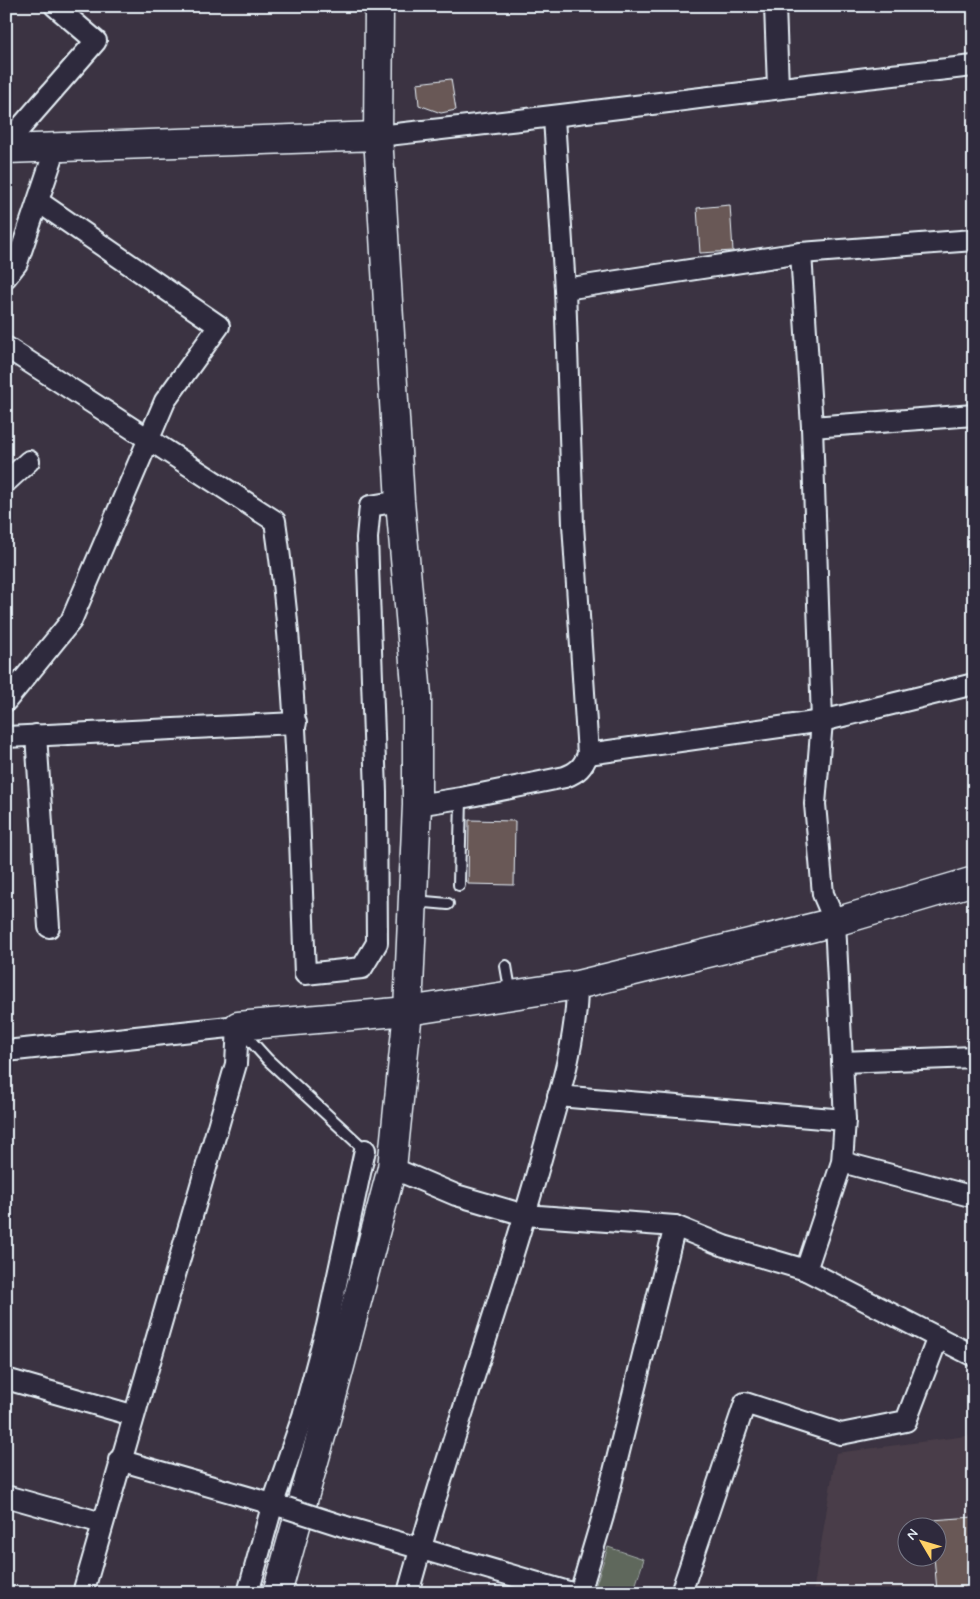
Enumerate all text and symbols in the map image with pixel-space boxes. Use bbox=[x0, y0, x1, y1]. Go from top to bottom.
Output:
north arrow bbox=[898, 1516, 948, 1566]
text: N bbox=[903, 1525, 923, 1544]

